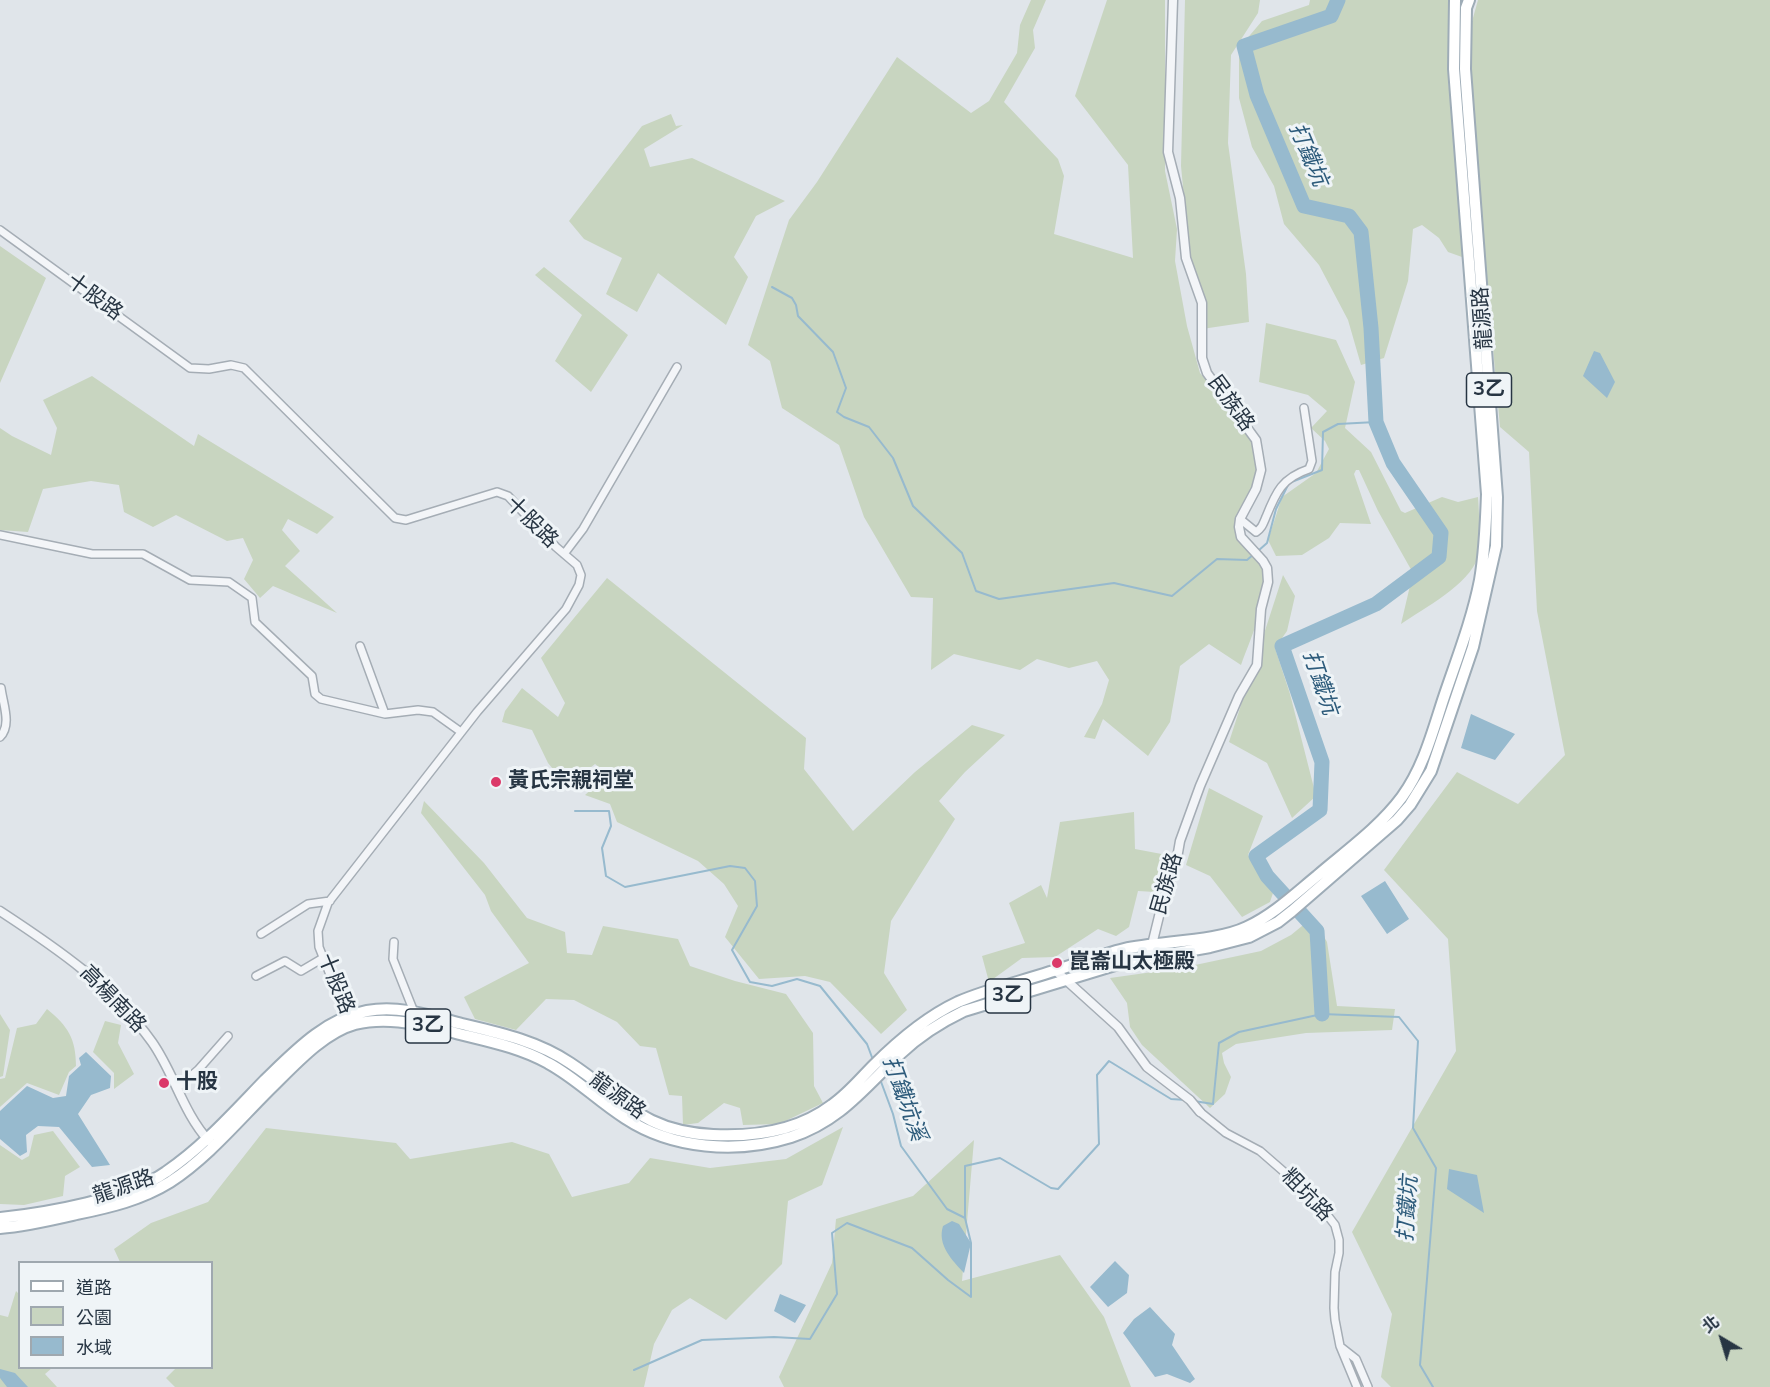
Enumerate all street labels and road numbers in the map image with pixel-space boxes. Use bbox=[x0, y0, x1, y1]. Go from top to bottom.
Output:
street label: 十股路 bbox=[61, 269, 127, 327]
street label: 龍源路 bbox=[1469, 286, 1499, 350]
street label: 民族路 bbox=[1201, 371, 1259, 437]
road number: 3乙 bbox=[1466, 373, 1512, 407]
street label: 十股路 bbox=[500, 492, 562, 554]
street label: 民族路 bbox=[1147, 850, 1189, 918]
street label: 十股路 bbox=[312, 950, 358, 1018]
street label: 高楊南路 bbox=[74, 961, 150, 1039]
road number: 3乙 bbox=[986, 979, 1030, 1013]
road number: 3乙 bbox=[406, 1009, 450, 1043]
street label: 龍源路 bbox=[584, 1068, 650, 1126]
street label: 粗坑路 bbox=[1275, 1165, 1337, 1227]
street label: 龍源路 bbox=[90, 1166, 158, 1210]

